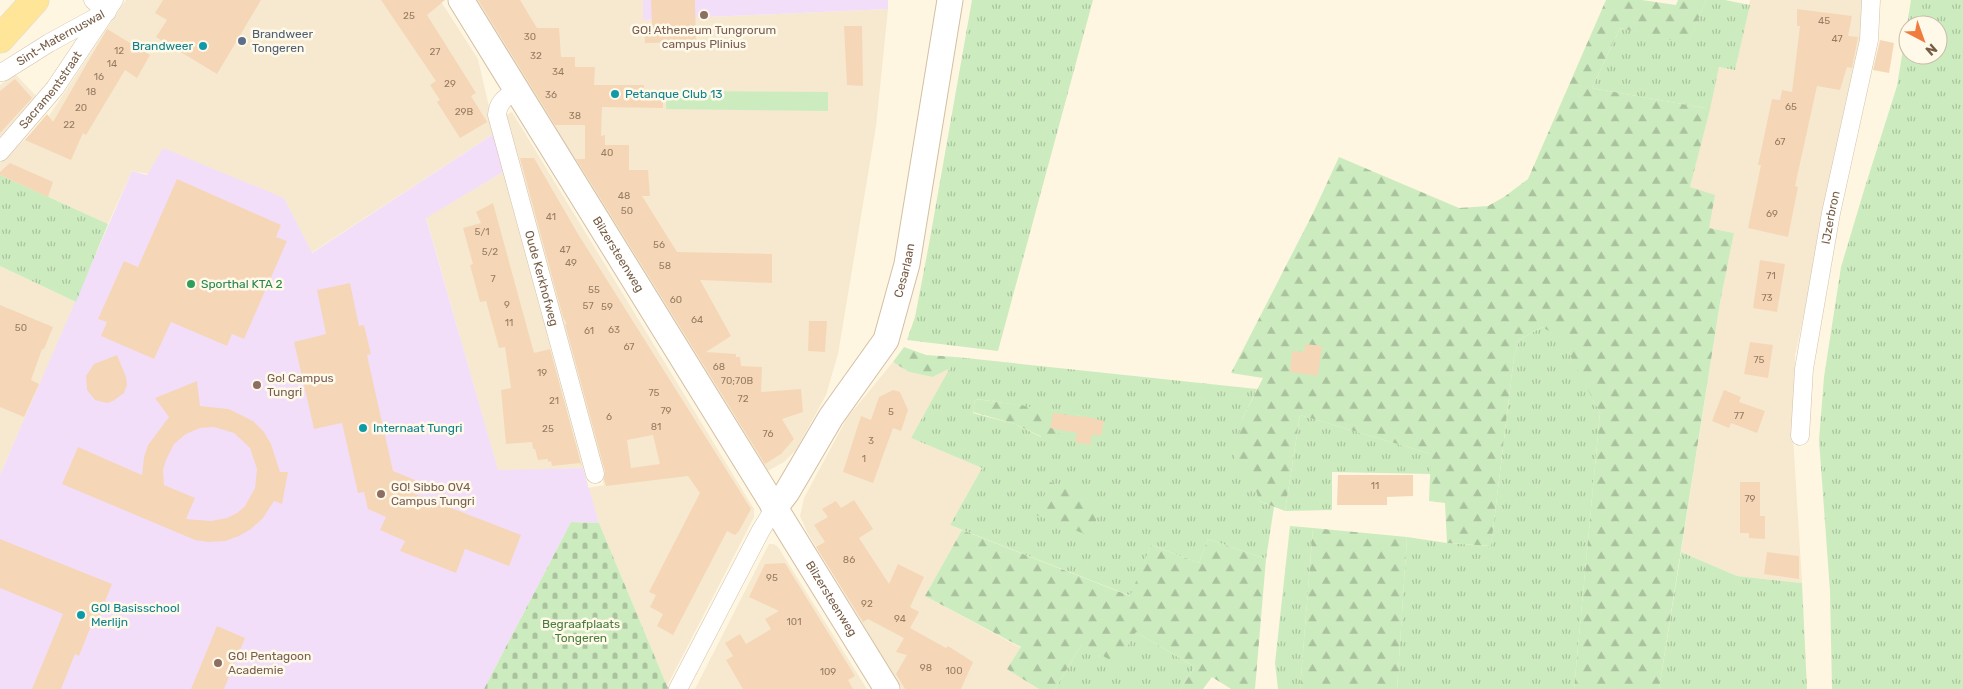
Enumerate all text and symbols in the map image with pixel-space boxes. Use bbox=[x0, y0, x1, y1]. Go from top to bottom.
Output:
street label: Sint-Maternuswal bbox=[14, 7, 107, 69]
marker: GO! Atheneum Tungrorum campus Plinius bbox=[698, 9, 710, 21]
house number: 25 bbox=[403, 10, 415, 22]
house number: 45 bbox=[1818, 15, 1830, 27]
north arrow bbox=[1898, 15, 1948, 65]
place label: GO! Atheneum Tungrorum campus Plinius bbox=[632, 23, 776, 51]
place label: Brandweer Tongeren bbox=[252, 27, 313, 55]
house number: 30 bbox=[524, 31, 536, 43]
house number: 47 bbox=[1831, 33, 1843, 45]
marker: Brandweer Tongeren bbox=[236, 35, 248, 47]
place label: Brandweer bbox=[132, 39, 193, 53]
marker: Brandweer bbox=[197, 40, 209, 52]
text: N bbox=[1922, 40, 1941, 59]
house number: 12 bbox=[114, 45, 124, 57]
house number: 27 bbox=[430, 46, 441, 58]
street label: Sacramentstraat bbox=[16, 48, 85, 132]
house number: 32 bbox=[530, 50, 542, 62]
house number: 14 bbox=[107, 58, 117, 70]
house number: 34 bbox=[552, 66, 564, 78]
house number: 16 bbox=[94, 71, 104, 83]
house number: 29 bbox=[444, 78, 456, 90]
house number: 18 bbox=[86, 86, 96, 98]
place label: Petanque Club 13 bbox=[625, 87, 723, 101]
marker: Petanque Club 13 bbox=[609, 88, 621, 100]
house number: 36 bbox=[545, 89, 557, 101]
house number: 65 bbox=[1785, 101, 1797, 113]
house number: 20 bbox=[75, 102, 87, 114]
house number: 29B bbox=[455, 106, 474, 118]
house number: 38 bbox=[569, 110, 581, 122]
house number: 22 bbox=[63, 119, 75, 131]
house number: 67 bbox=[1775, 136, 1785, 148]
house number: 40 bbox=[601, 147, 613, 159]
street label: IJzerbron bbox=[1819, 189, 1843, 245]
house number: 48 bbox=[618, 190, 630, 202]
house number: 50 bbox=[621, 205, 633, 217]
house number: 69 bbox=[1766, 208, 1778, 220]
house number: 41 bbox=[546, 211, 556, 223]
street label: Bilzersteenweg bbox=[590, 214, 647, 295]
house number: 5/1 bbox=[475, 226, 489, 238]
street label: Oude Kerkhofweg bbox=[522, 229, 561, 328]
house number: 56 bbox=[653, 239, 665, 251]
street label: Cesarlaan bbox=[891, 242, 917, 299]
house number: 47 bbox=[559, 244, 571, 256]
house number: 5/2 bbox=[482, 246, 498, 258]
house number: 49 bbox=[565, 257, 577, 269]
house number: 58 bbox=[659, 260, 671, 272]
house number: 71 bbox=[1766, 270, 1776, 282]
house number: 7 bbox=[490, 273, 496, 285]
place label: Sporthal KTA 2 bbox=[201, 277, 283, 291]
marker: Sporthal KTA 2 bbox=[185, 278, 197, 290]
house number: 55 bbox=[588, 284, 600, 296]
house number: 73 bbox=[1761, 292, 1773, 304]
house number: 60 bbox=[670, 294, 682, 306]
house number: 9 bbox=[504, 299, 510, 311]
house number: 57 bbox=[582, 300, 594, 312]
house number: 59 bbox=[601, 301, 613, 313]
house number: 64 bbox=[691, 314, 703, 326]
house number: 11 bbox=[505, 317, 513, 329]
house number: 50 bbox=[15, 322, 27, 334]
house number: 63 bbox=[608, 324, 620, 336]
house number: 61 bbox=[584, 325, 594, 337]
house number: 67 bbox=[624, 341, 634, 353]
house number: 75 bbox=[1753, 354, 1765, 366]
house number: 68 bbox=[713, 361, 725, 373]
house number: 19 bbox=[537, 367, 547, 379]
place label: Go! Campus Tungri bbox=[267, 371, 334, 399]
house number: 70;70B bbox=[721, 375, 753, 387]
marker: Go! Campus Tungri bbox=[251, 379, 263, 391]
house number: 75 bbox=[648, 387, 660, 399]
house number: 72 bbox=[738, 393, 749, 405]
house number: 21 bbox=[549, 395, 559, 407]
house number: 79 bbox=[660, 405, 672, 417]
house number: 5 bbox=[888, 406, 894, 418]
house number: 77 bbox=[1734, 410, 1744, 422]
house number: 6 bbox=[606, 411, 612, 423]
place label: Internaat Tungri bbox=[373, 421, 462, 435]
house number: 81 bbox=[651, 421, 661, 433]
marker: Internaat Tungri bbox=[357, 422, 369, 434]
house number: 25 bbox=[542, 423, 554, 435]
house number: 76 bbox=[763, 428, 773, 440]
house number: 3 bbox=[868, 435, 874, 447]
house number: 1 bbox=[862, 453, 866, 465]
place label: GO! Sibbo OV4 Campus Tungri bbox=[391, 480, 475, 508]
house number: 11 bbox=[1371, 480, 1379, 492]
marker: GO! Sibbo OV4 Campus Tungri bbox=[375, 488, 387, 500]
house number: 79 bbox=[1744, 493, 1756, 505]
house number: 86 bbox=[843, 554, 855, 566]
street label: Bilzersteenweg bbox=[803, 559, 860, 639]
house number: 95 bbox=[766, 572, 778, 584]
house number: 92 bbox=[861, 598, 873, 610]
place label: GO! Basisschool Merlijn bbox=[91, 601, 180, 629]
marker: GO! Basisschool Merlijn bbox=[75, 609, 87, 621]
house number: 94 bbox=[894, 613, 906, 625]
house number: 101 bbox=[787, 616, 801, 628]
park label: Begraafplaats Tongeren bbox=[542, 617, 620, 645]
place label: GO! Pentagoon Academie bbox=[228, 649, 311, 677]
marker: GO! Pentagoon Academie bbox=[212, 657, 224, 669]
house number: 98 bbox=[920, 662, 932, 674]
house number: 100 bbox=[946, 665, 962, 677]
house number: 109 bbox=[820, 666, 836, 678]

